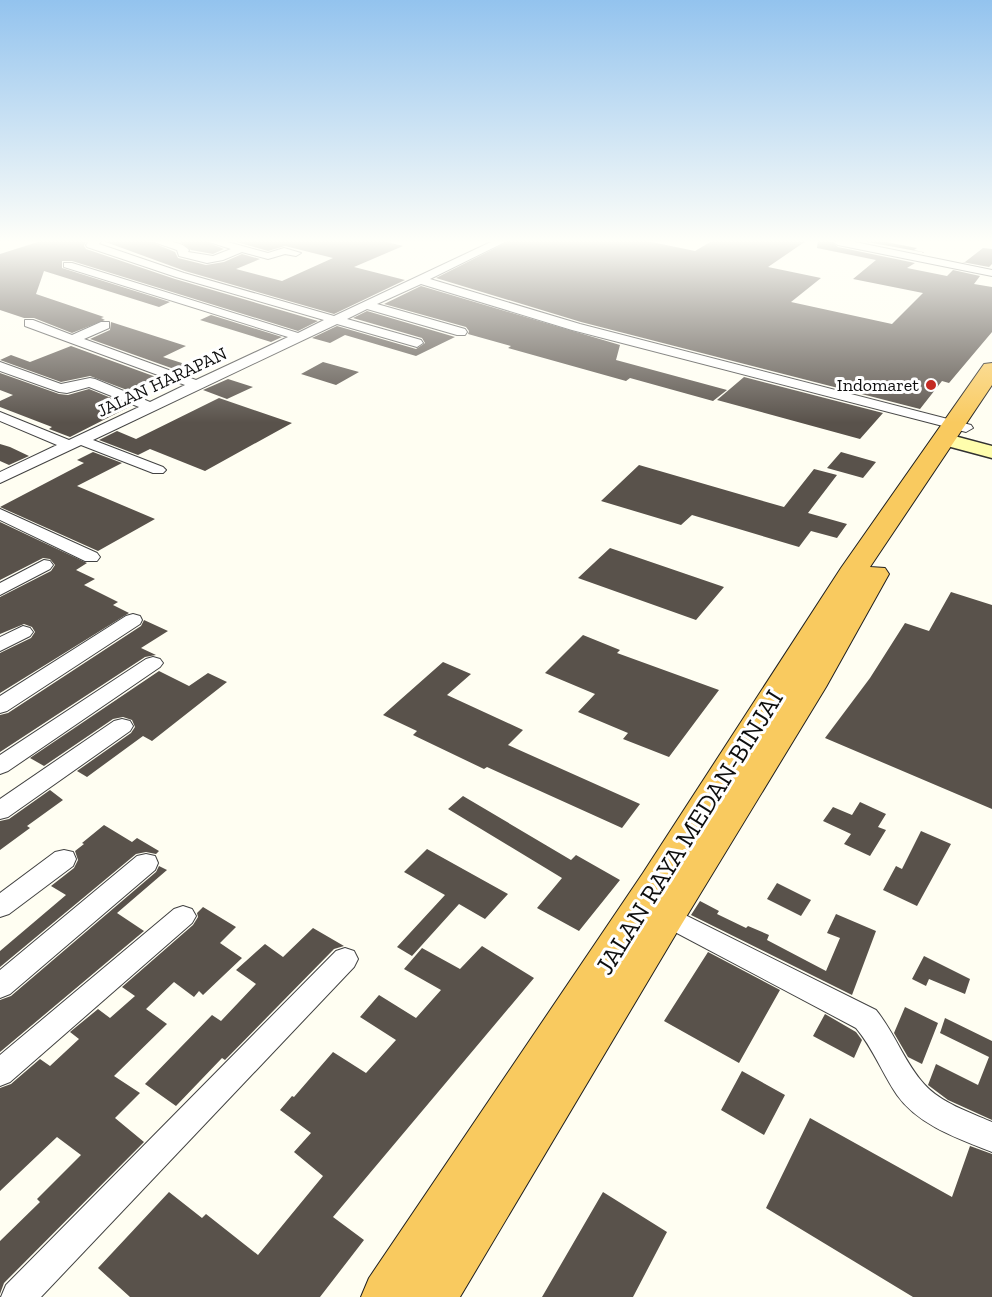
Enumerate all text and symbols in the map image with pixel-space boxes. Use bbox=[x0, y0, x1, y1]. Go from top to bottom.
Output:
street label: JALAN HARAPAN bbox=[94, 342, 230, 422]
place label: Indomaret bbox=[837, 374, 919, 396]
marker: Indomaret bbox=[924, 378, 938, 392]
street label: JALAN RAYA MEDAN-BINJAI bbox=[588, 684, 790, 980]

